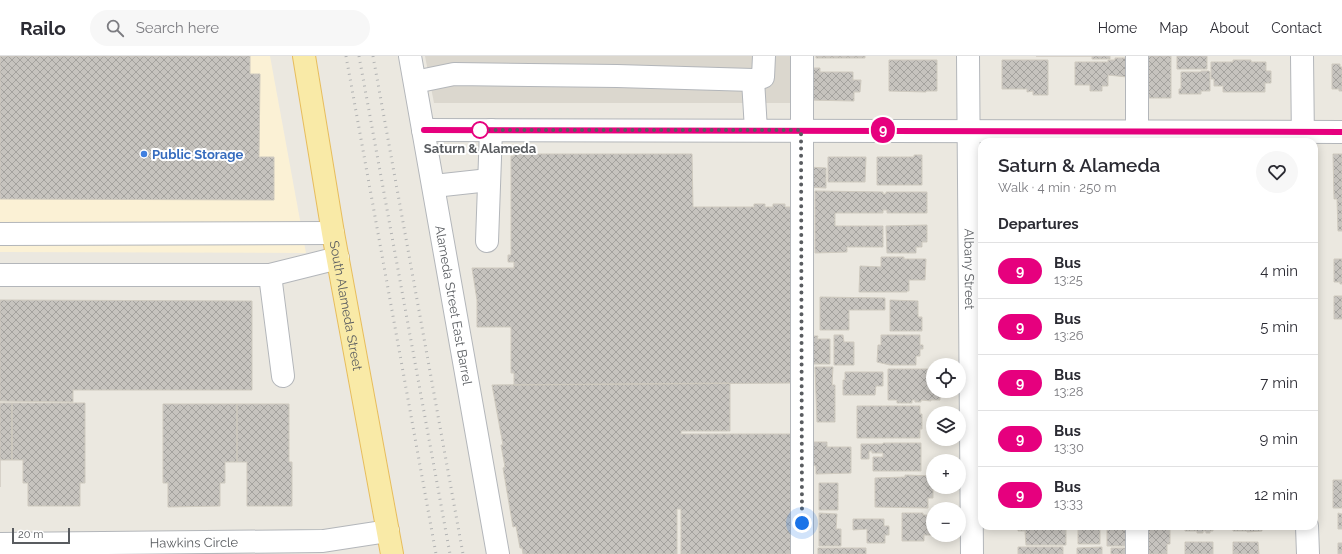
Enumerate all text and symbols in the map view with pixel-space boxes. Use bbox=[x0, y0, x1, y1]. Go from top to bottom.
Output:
search box bbox=[90, 10, 370, 46]
text: Railo bbox=[20, 17, 66, 39]
icon: search bbox=[104, 17, 126, 39]
text: Search here bbox=[136, 19, 219, 37]
text: Home bbox=[1098, 20, 1137, 36]
text: Map bbox=[1159, 20, 1188, 36]
text: About bbox=[1210, 20, 1249, 36]
text: Contact bbox=[1271, 20, 1322, 36]
line badge: 9 bbox=[870, 117, 896, 143]
marker: Saturn & Alameda bbox=[471, 121, 489, 139]
text: 9 bbox=[879, 122, 887, 138]
place label: Saturn & Alameda bbox=[424, 141, 537, 156]
place label: Public Storage bbox=[152, 147, 244, 162]
marker: Public Storage bbox=[139, 149, 149, 159]
button: heart bbox=[1256, 151, 1298, 193]
text: Saturn & Alameda bbox=[998, 154, 1160, 176]
text: Walk · 4 min · 250 m bbox=[998, 180, 1116, 195]
text: Departures bbox=[998, 215, 1079, 233]
street label: Alameda Street East Barrel bbox=[432, 224, 475, 387]
street label: Albany Street bbox=[961, 228, 977, 310]
street label: South Alameda Street bbox=[327, 239, 365, 372]
text: Bus bbox=[1054, 254, 1081, 272]
text: 4 min bbox=[1260, 262, 1298, 280]
text: 9 bbox=[1016, 263, 1024, 279]
text: 13:25 bbox=[1054, 272, 1083, 287]
text: Bus bbox=[1054, 310, 1081, 328]
text: 5 min bbox=[1260, 318, 1298, 336]
text: 9 bbox=[1016, 319, 1024, 335]
text: 13:26 bbox=[1054, 328, 1084, 343]
map controls bbox=[926, 358, 966, 542]
button: locate bbox=[926, 358, 966, 398]
text: Bus bbox=[1054, 366, 1081, 384]
text: 7 min bbox=[1260, 374, 1298, 392]
text: 9 bbox=[1016, 375, 1024, 391]
text: 13:28 bbox=[1054, 384, 1083, 399]
button: layers bbox=[926, 406, 966, 446]
text: Bus bbox=[1054, 422, 1081, 440]
text: 9 min bbox=[1260, 430, 1298, 448]
text: 9 bbox=[1016, 431, 1024, 447]
text: 13:30 bbox=[1054, 440, 1084, 455]
button: + bbox=[926, 454, 966, 494]
text: Bus bbox=[1054, 478, 1081, 496]
text: 12 min bbox=[1254, 486, 1298, 504]
text: 9 bbox=[1016, 487, 1024, 503]
text: 13:33 bbox=[1054, 496, 1083, 511]
button: − bbox=[926, 502, 966, 542]
your location bbox=[792, 513, 812, 533]
scale bar bbox=[12, 526, 70, 545]
text: 20 m bbox=[18, 528, 43, 541]
street label: Hawkins Circle bbox=[150, 535, 239, 551]

